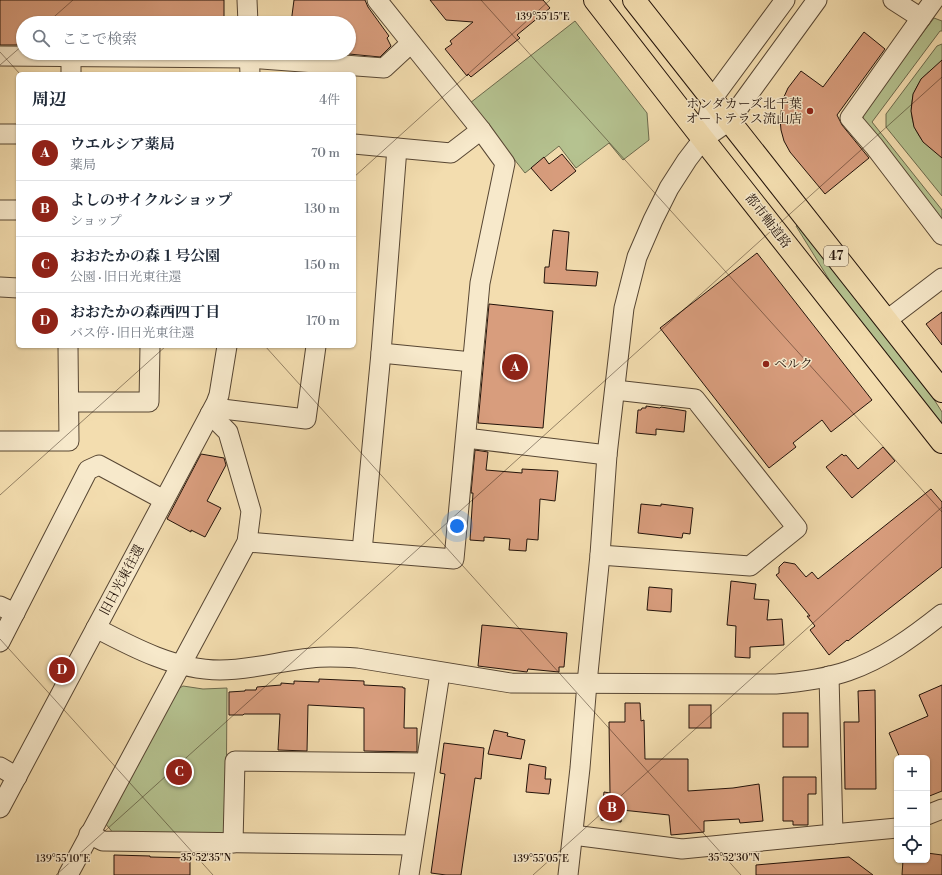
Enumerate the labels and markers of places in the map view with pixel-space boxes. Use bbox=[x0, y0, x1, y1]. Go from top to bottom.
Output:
place label: ホンダカーズ北千葉 オートテラス流山店 bbox=[685, 96, 802, 127]
marker: ホンダカーズ北千葉 オートテラス流山店 bbox=[805, 106, 815, 116]
pin: A bbox=[502, 352, 528, 382]
place label: ベルク bbox=[774, 356, 813, 372]
marker: ベルク bbox=[761, 359, 771, 369]
pin: D bbox=[49, 655, 75, 685]
pin: C bbox=[166, 757, 192, 787]
pin: B bbox=[599, 793, 625, 823]

